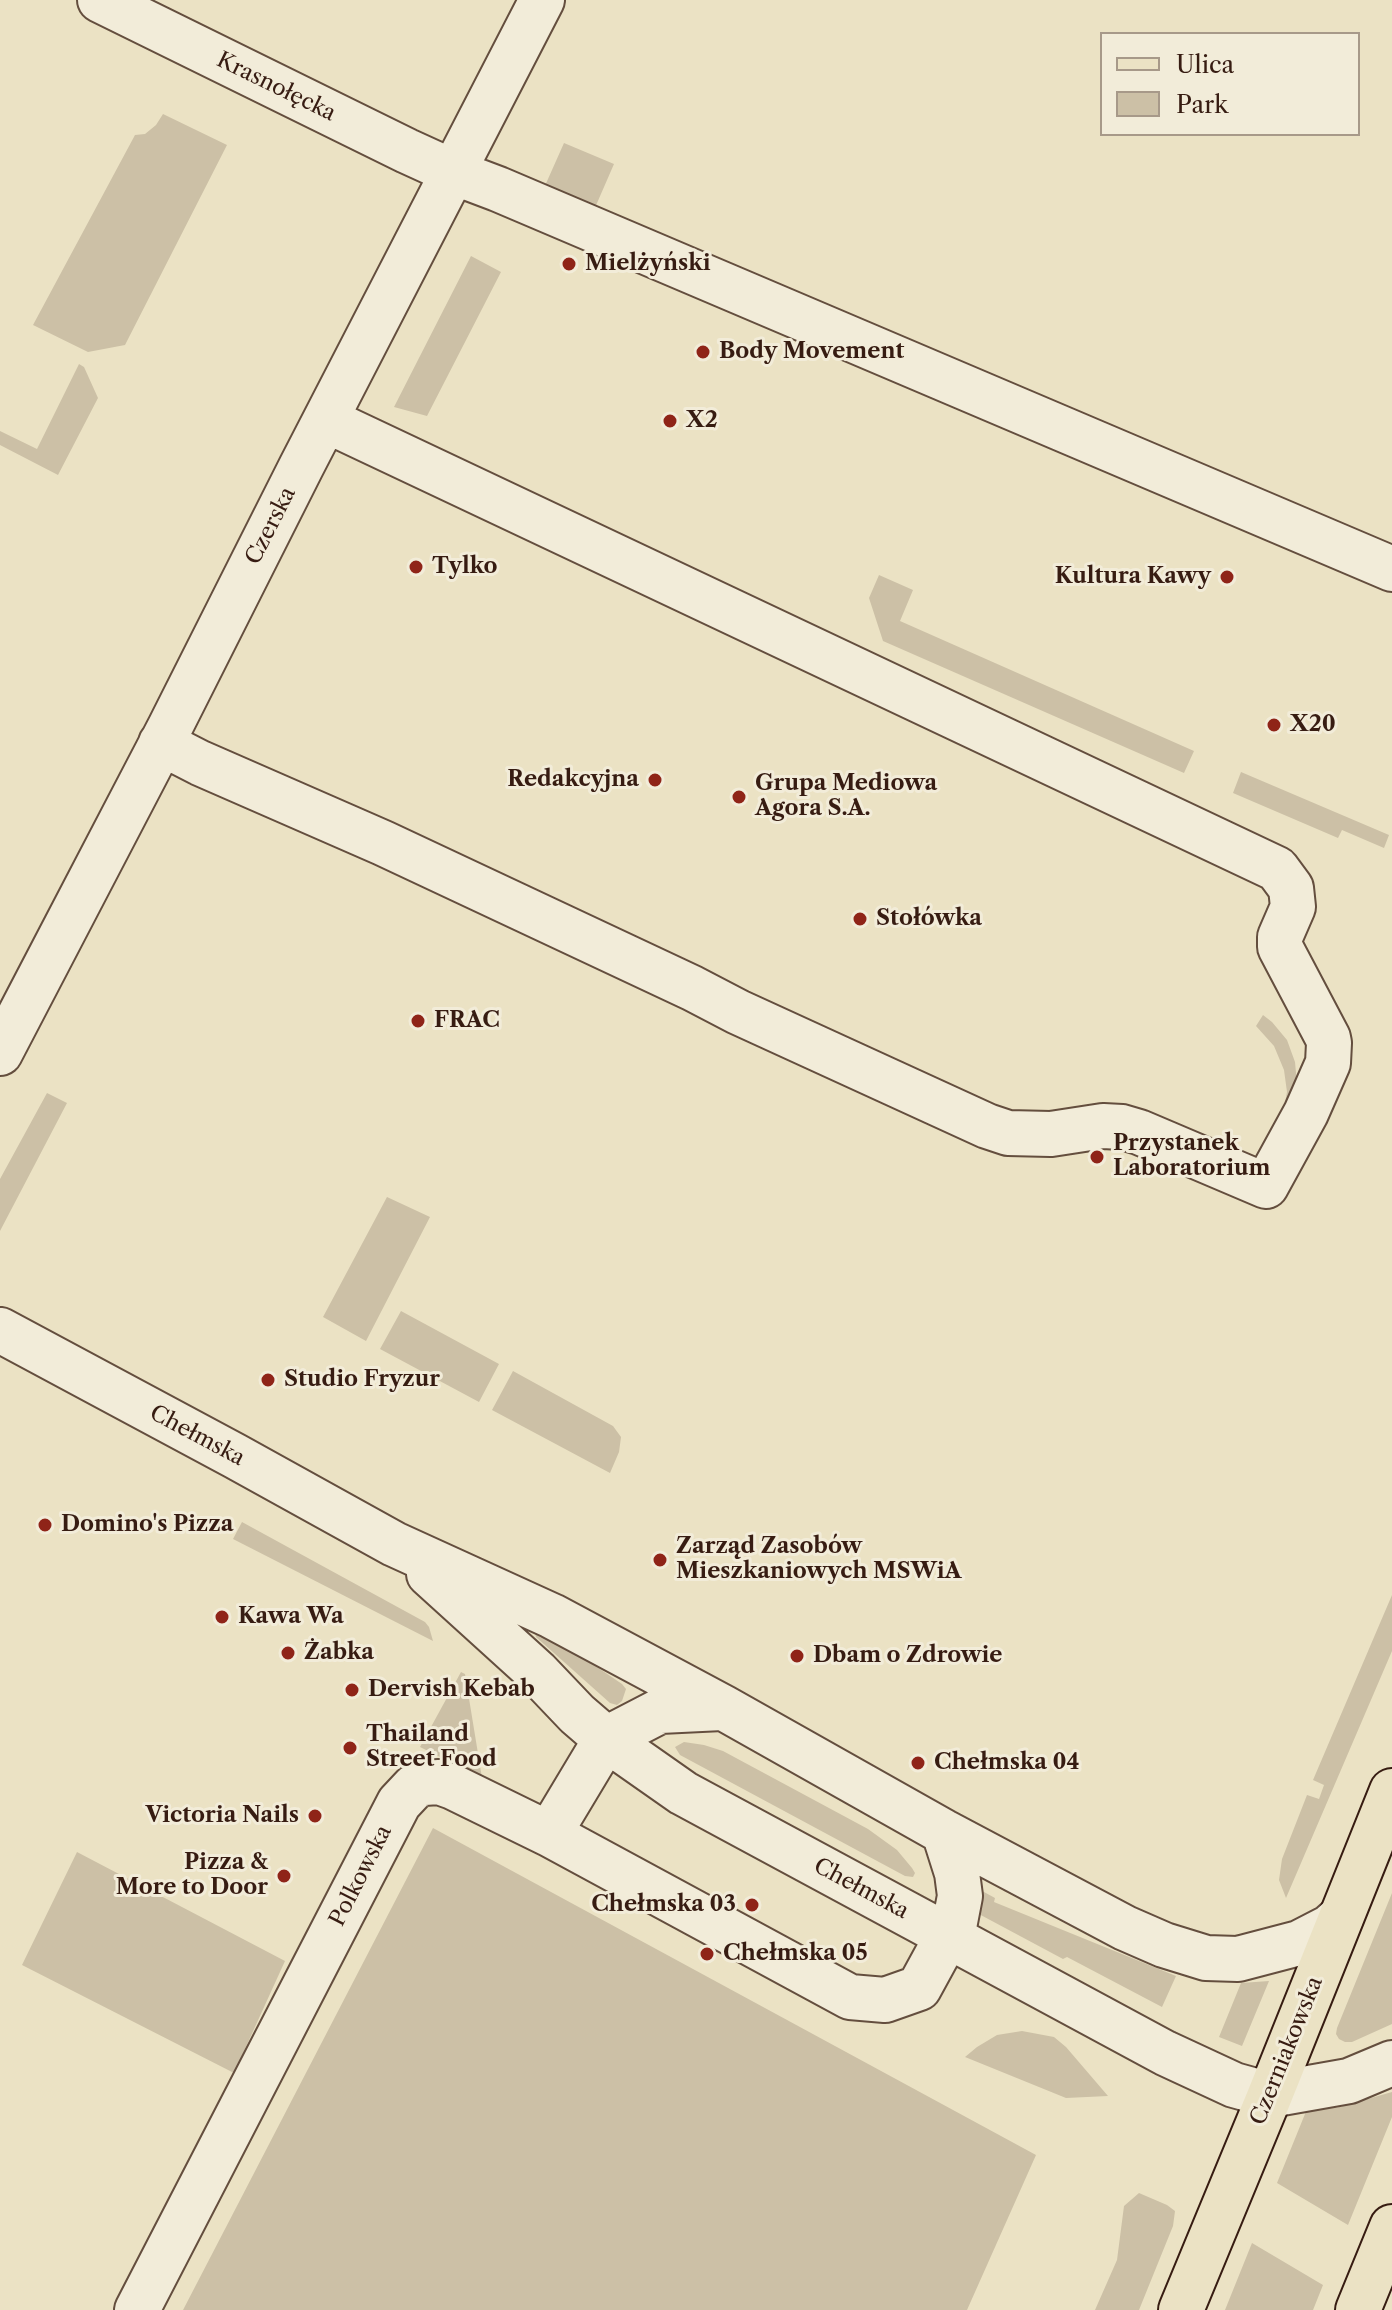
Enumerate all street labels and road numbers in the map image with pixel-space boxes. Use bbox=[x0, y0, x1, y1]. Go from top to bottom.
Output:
street label: Krasnołęcka bbox=[212, 47, 340, 127]
street label: Czerska bbox=[240, 483, 302, 569]
street label: Chełmska bbox=[145, 1400, 249, 1472]
street label: Polkowska bbox=[324, 1821, 398, 1931]
street label: Chełmska bbox=[809, 1853, 913, 1925]
street label: Czerniakowska bbox=[1245, 1973, 1329, 2129]

